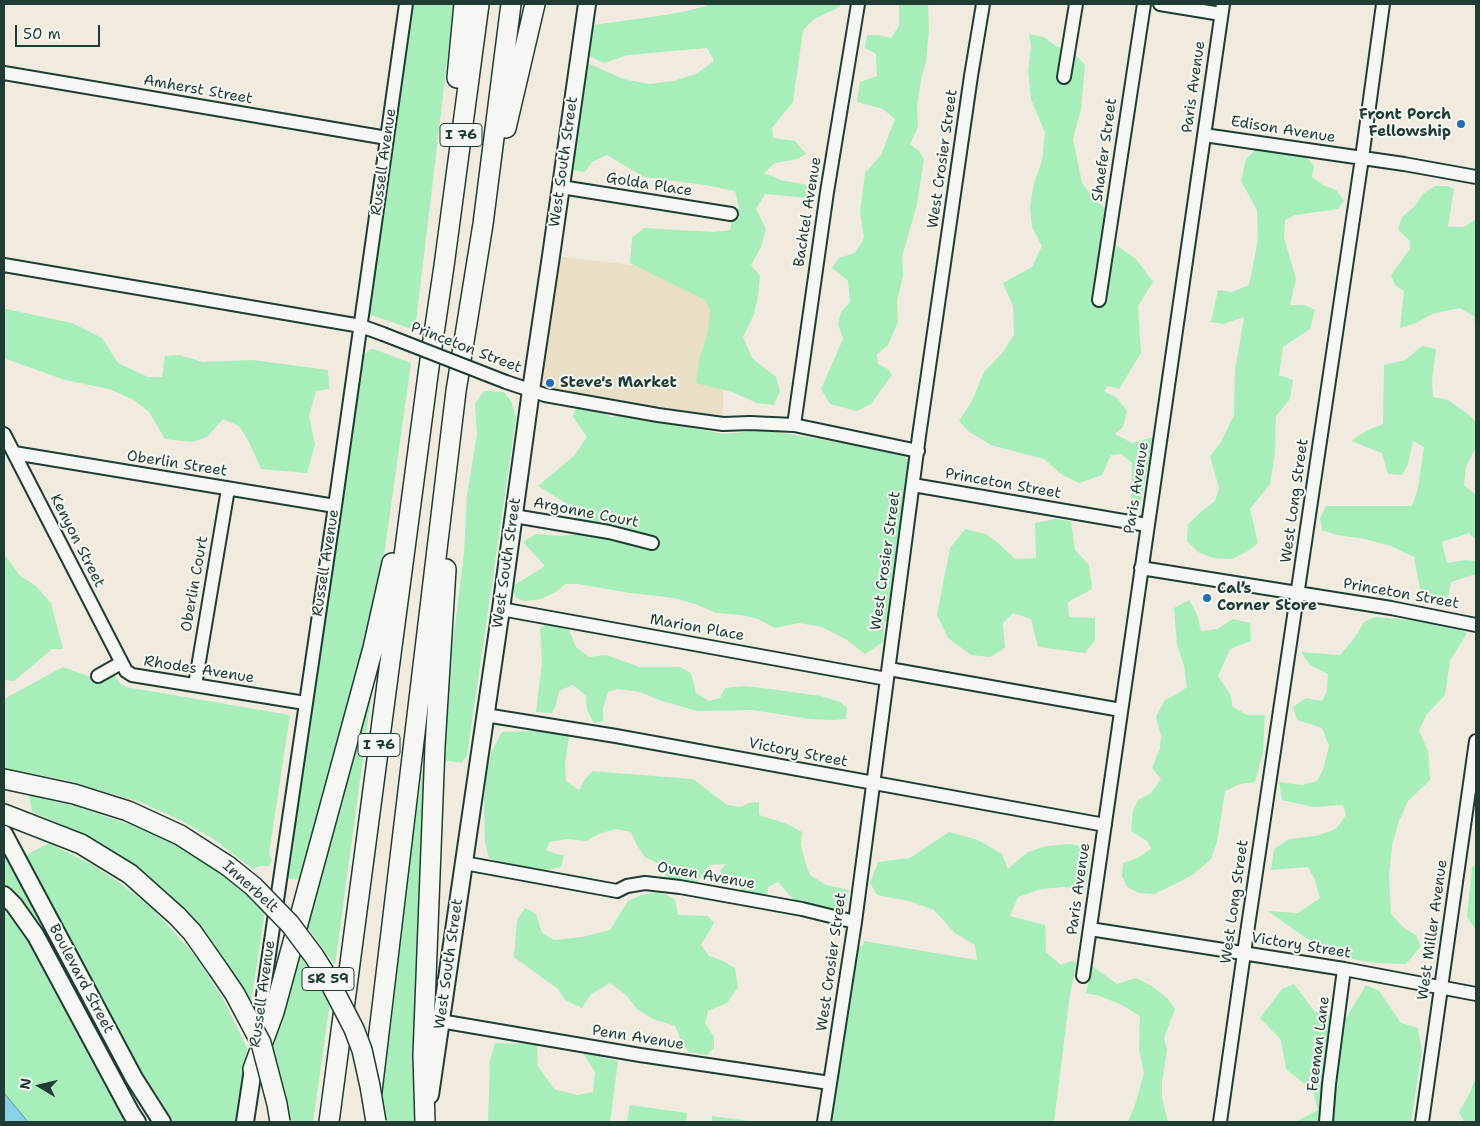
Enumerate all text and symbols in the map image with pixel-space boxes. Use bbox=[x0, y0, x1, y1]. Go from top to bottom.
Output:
scale bar bbox=[18, 15, 102, 47]
text: 50 m bbox=[23, 24, 61, 44]
street label: Paris Avenue bbox=[1179, 40, 1209, 134]
street label: Amherst Street bbox=[142, 72, 254, 108]
street label: West Crosier Street bbox=[924, 88, 962, 230]
street label: West South Street bbox=[546, 96, 582, 228]
street label: Shaefer Street bbox=[1089, 97, 1121, 203]
place label: Front Porch Fellowship bbox=[1359, 106, 1451, 141]
street label: Russell Avenue bbox=[368, 107, 400, 217]
street label: Edison Avenue bbox=[1229, 113, 1337, 147]
marker: Front Porch Fellowship bbox=[1455, 118, 1467, 130]
road number: I 76 bbox=[440, 124, 482, 146]
street label: Bachtel Avenue bbox=[790, 156, 826, 268]
street label: Golda Place bbox=[605, 169, 693, 201]
street label: Princeton Street bbox=[408, 319, 524, 377]
place label: Steve's Market bbox=[560, 374, 677, 392]
marker: Steve's Market bbox=[544, 377, 556, 389]
street label: West Long Street bbox=[1277, 438, 1313, 564]
street label: Paris Avenue bbox=[1121, 441, 1153, 535]
street label: Oberlin Street bbox=[126, 447, 228, 481]
street label: Princeton Street bbox=[944, 465, 1062, 503]
street label: West Crosier Street bbox=[867, 490, 905, 632]
street label: Kenyon Street bbox=[46, 491, 108, 591]
street label: Argonne Court bbox=[532, 494, 640, 532]
street label: West South Street bbox=[489, 497, 525, 629]
street label: Russell Avenue bbox=[309, 508, 343, 618]
street label: Oberlin Court bbox=[178, 535, 212, 633]
street label: Princeton Street bbox=[1342, 575, 1460, 613]
place label: Cal’s Corner Store bbox=[1217, 580, 1317, 615]
marker: Cal’s Corner Store bbox=[1201, 592, 1213, 604]
street label: Marion Place bbox=[648, 611, 746, 645]
street label: Rhodes Avenue bbox=[142, 652, 256, 688]
road number: I 76 bbox=[358, 734, 400, 756]
street label: Victory Street bbox=[747, 735, 849, 771]
street label: West Long Street bbox=[1217, 839, 1253, 965]
street label: Paris Avenue bbox=[1064, 842, 1094, 936]
street label: Innerbelt bbox=[218, 857, 282, 917]
street label: Owen Avenue bbox=[656, 859, 756, 893]
street label: West Miller Avenue bbox=[1414, 859, 1452, 1001]
street label: West Crosier Street bbox=[813, 891, 851, 1033]
street label: West South Street bbox=[431, 898, 467, 1030]
street label: Boulevard Street bbox=[45, 921, 117, 1037]
street label: Victory Street bbox=[1250, 929, 1352, 963]
street label: Russell Avenue bbox=[247, 939, 279, 1049]
road number: SR 59 bbox=[302, 968, 354, 991]
street label: Feeman Lane bbox=[1304, 995, 1334, 1093]
street label: Penn Avenue bbox=[591, 1022, 685, 1054]
north arrow bbox=[15, 1061, 65, 1111]
text: N bbox=[15, 1077, 35, 1091]

